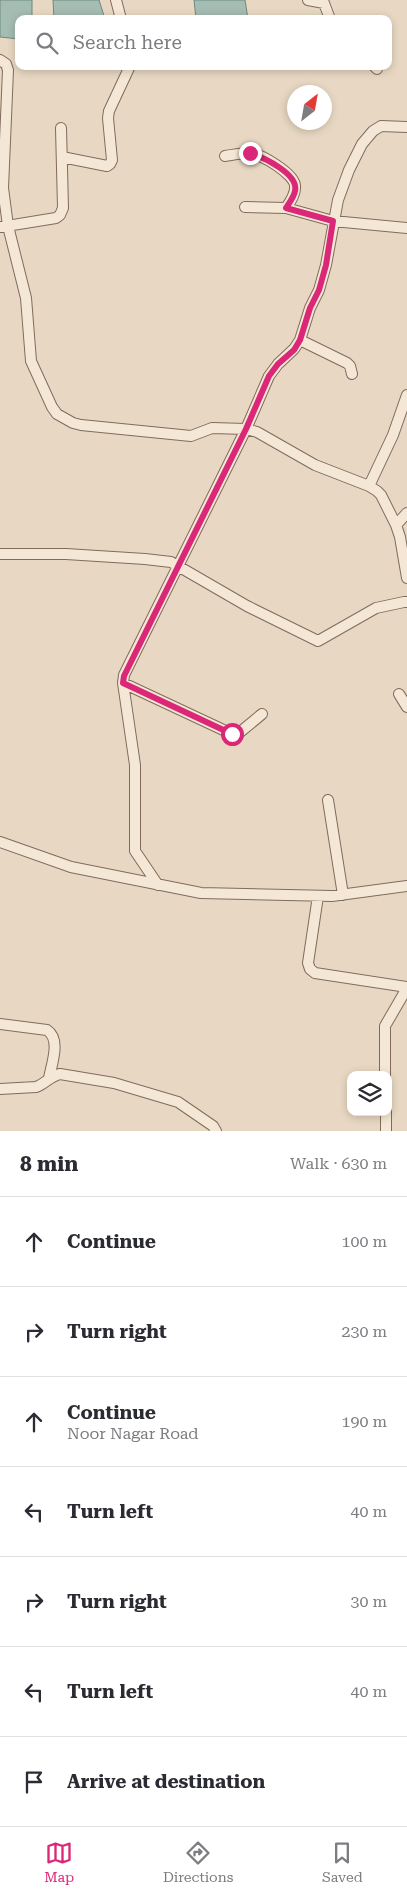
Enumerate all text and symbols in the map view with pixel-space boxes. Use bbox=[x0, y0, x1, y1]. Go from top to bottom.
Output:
search box bbox=[15, 15, 392, 70]
icon: search bbox=[33, 29, 61, 57]
text: Search here bbox=[73, 31, 182, 54]
north arrow bbox=[287, 85, 332, 130]
route end bbox=[239, 142, 262, 165]
route start bbox=[221, 723, 244, 746]
map controls bbox=[347, 1071, 392, 1116]
button: layers bbox=[347, 1071, 392, 1116]
text: 8 min bbox=[20, 1152, 78, 1176]
text: Walk · 630 m bbox=[290, 1154, 387, 1173]
icon: ahead bbox=[20, 1228, 48, 1256]
text: Continue bbox=[67, 1230, 156, 1253]
text: 100 m bbox=[341, 1232, 387, 1251]
icon: right bbox=[20, 1318, 48, 1346]
text: Turn right bbox=[67, 1320, 167, 1343]
text: 230 m bbox=[341, 1322, 387, 1341]
text: Continue bbox=[67, 1401, 156, 1424]
icon: ahead bbox=[20, 1408, 48, 1436]
text: 190 m bbox=[341, 1412, 387, 1431]
text: Noor Nagar Road bbox=[67, 1424, 199, 1443]
icon: left bbox=[20, 1498, 48, 1526]
text: Turn left bbox=[67, 1500, 153, 1523]
text: 40 m bbox=[350, 1502, 387, 1521]
icon: right bbox=[20, 1588, 48, 1616]
text: Turn right bbox=[67, 1590, 167, 1613]
text: 30 m bbox=[350, 1592, 387, 1611]
icon: left bbox=[20, 1678, 48, 1706]
text: Turn left bbox=[67, 1680, 153, 1703]
text: 40 m bbox=[350, 1682, 387, 1701]
icon: arrive bbox=[20, 1768, 48, 1796]
text: Arrive at destination bbox=[67, 1770, 265, 1793]
tab: Map bbox=[44, 1839, 74, 1885]
tab: Directions bbox=[163, 1839, 233, 1885]
tab: Saved bbox=[322, 1839, 363, 1885]

